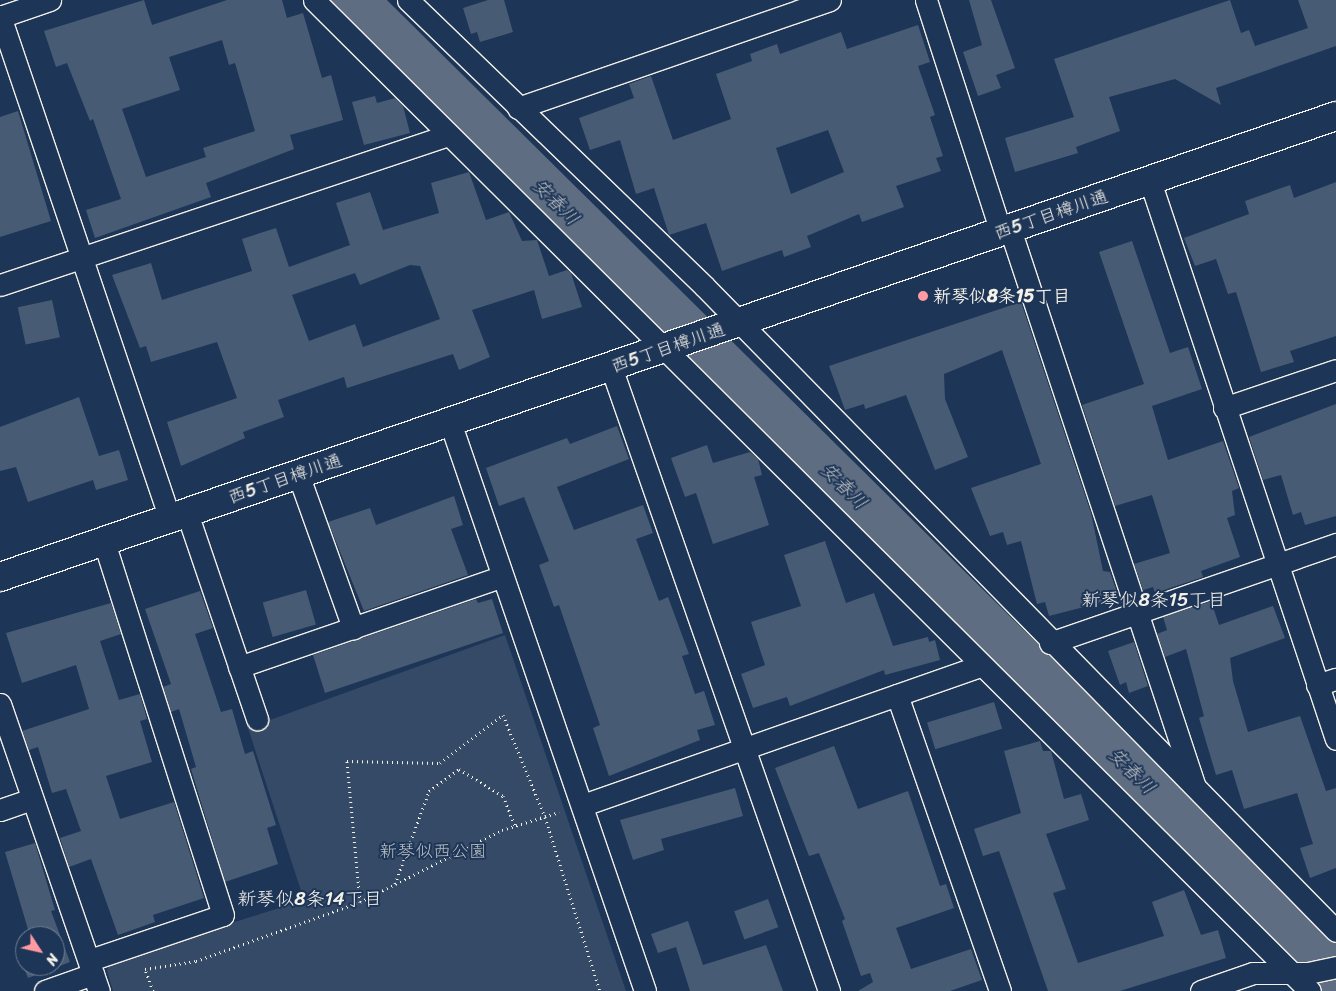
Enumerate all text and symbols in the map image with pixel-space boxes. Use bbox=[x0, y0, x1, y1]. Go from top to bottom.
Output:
water label: 安春川 bbox=[528, 174, 584, 230]
street label: 西5丁目樽川通 bbox=[991, 185, 1111, 245]
place label: 新琴似8条15丁目 bbox=[933, 285, 1071, 307]
marker: 新琴似8条15丁目 bbox=[917, 290, 929, 302]
street label: 西5丁目樽川通 bbox=[608, 318, 728, 378]
street label: 西5丁目樽川通 bbox=[225, 449, 345, 509]
water label: 安春川 bbox=[816, 458, 872, 514]
district label: 新琴似8条15丁目 bbox=[1081, 589, 1227, 611]
water label: 安春川 bbox=[1104, 743, 1160, 799]
park label: 新琴似西公園 bbox=[379, 840, 487, 862]
district label: 新琴似8条14丁目 bbox=[237, 888, 383, 910]
north arrow bbox=[15, 926, 65, 976]
text: N bbox=[39, 948, 65, 970]

